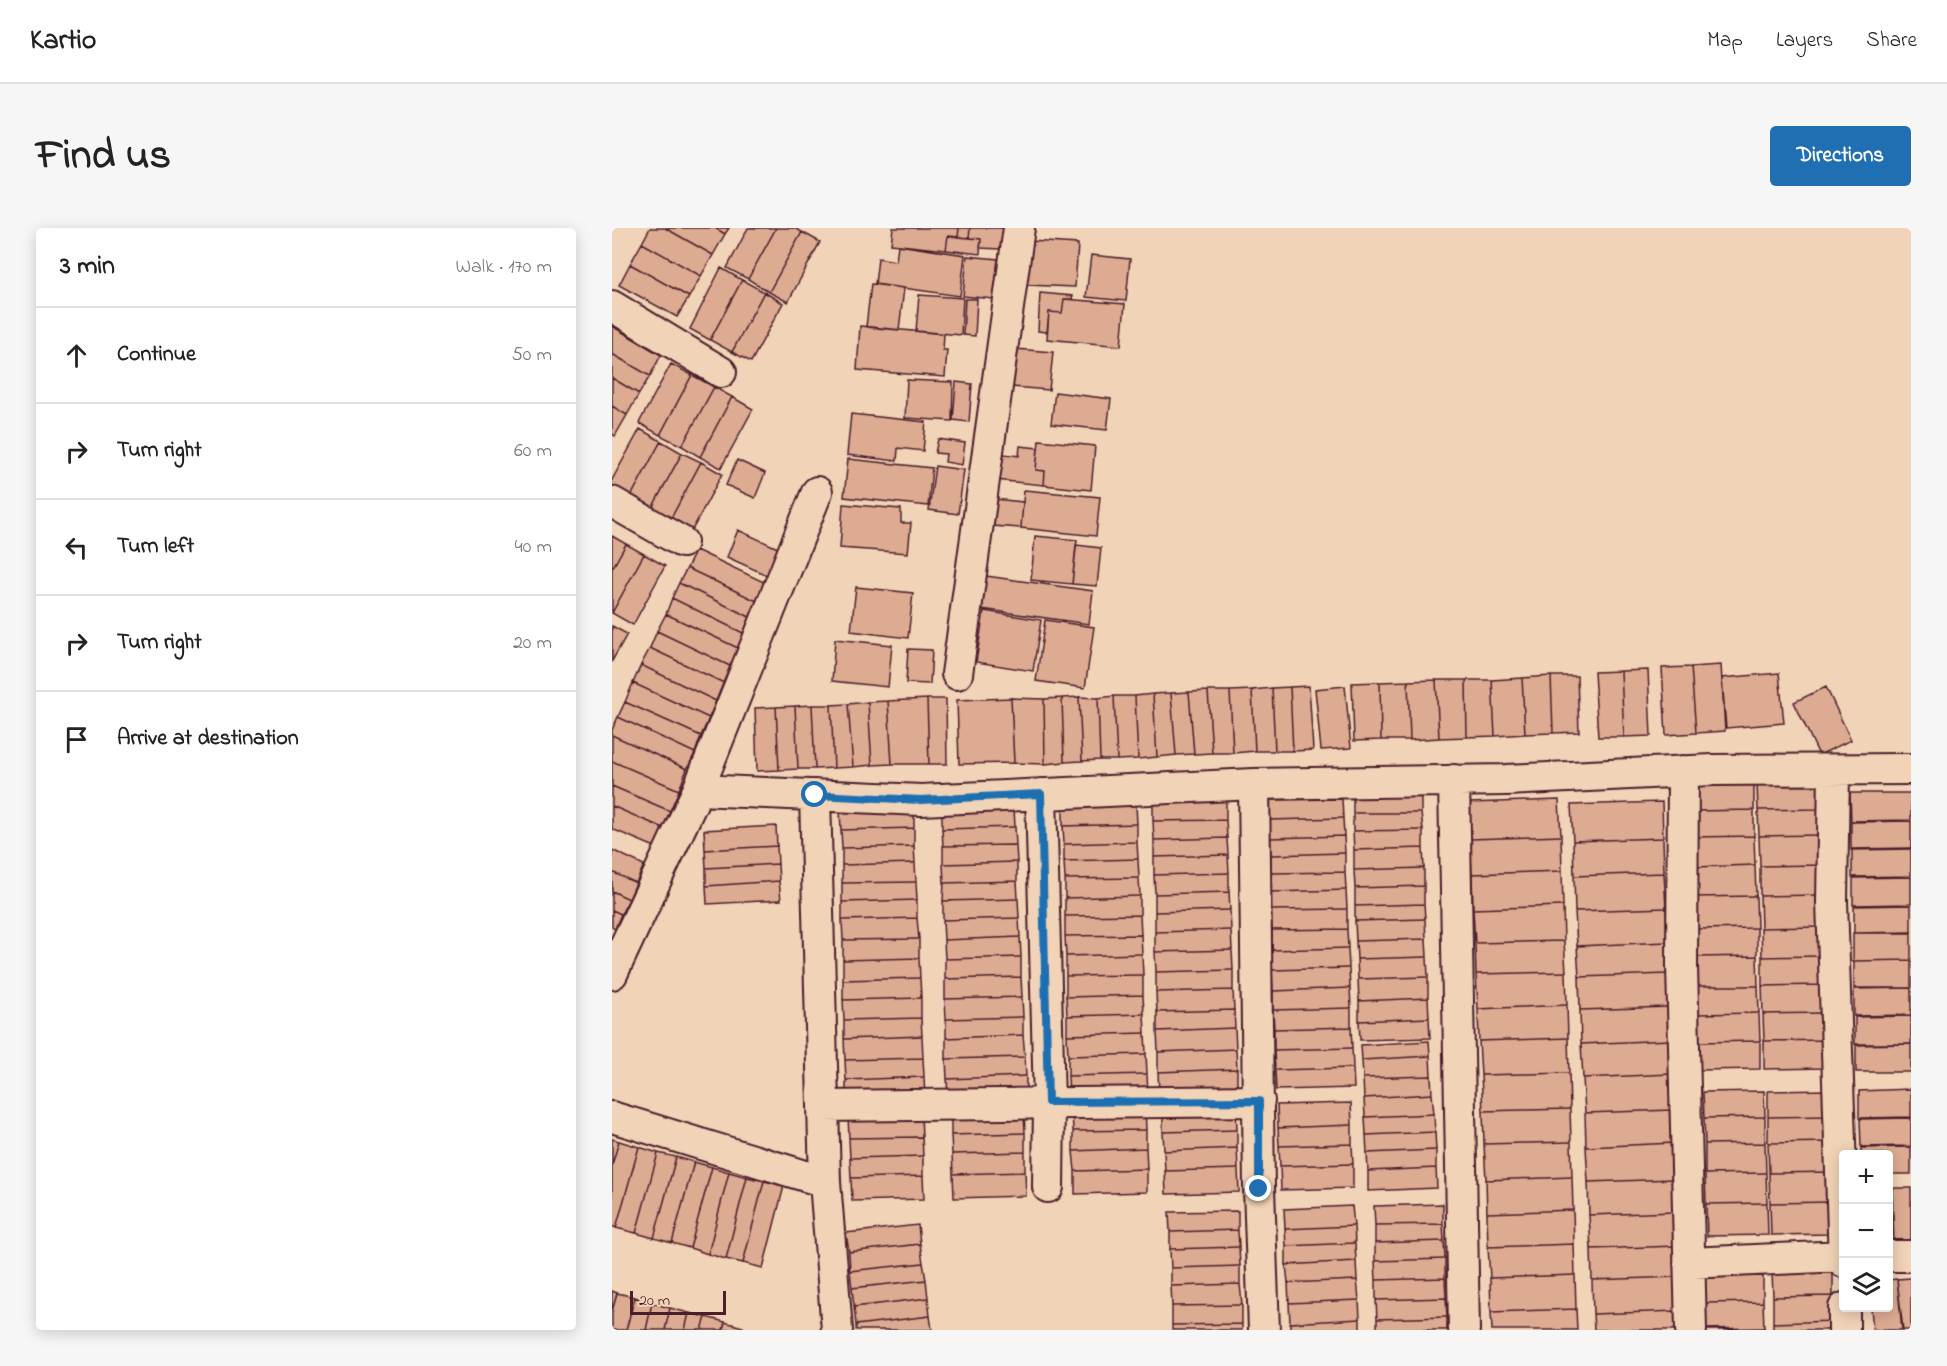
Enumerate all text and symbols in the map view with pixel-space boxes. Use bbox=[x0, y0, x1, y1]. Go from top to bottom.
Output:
text: Kartio bbox=[30, 21, 96, 62]
text: Map bbox=[1707, 26, 1743, 56]
text: Layers bbox=[1776, 26, 1833, 56]
text: Share bbox=[1866, 26, 1917, 56]
text: Find us bbox=[36, 126, 171, 187]
button: Directions bbox=[1770, 126, 1911, 186]
text: 3 min bbox=[60, 248, 115, 286]
text: Walk · 170 m bbox=[456, 253, 552, 282]
icon: ahead bbox=[60, 339, 93, 372]
text: Continue bbox=[117, 339, 196, 371]
text: 50 m bbox=[511, 341, 552, 370]
icon: right bbox=[60, 435, 93, 468]
text: Turn right bbox=[117, 435, 202, 467]
text: 60 m bbox=[514, 437, 552, 466]
icon: left bbox=[60, 531, 93, 564]
text: Turn left bbox=[117, 531, 194, 563]
text: 40 m bbox=[515, 533, 552, 562]
icon: right bbox=[60, 627, 93, 660]
text: Turn right bbox=[117, 627, 202, 659]
text: 20 m bbox=[513, 629, 552, 658]
icon: arrive bbox=[60, 723, 93, 756]
text: Arrive at destination bbox=[117, 723, 299, 755]
route start bbox=[801, 781, 827, 807]
map controls bbox=[1839, 1150, 1893, 1312]
button: + bbox=[1839, 1150, 1893, 1204]
route end bbox=[1245, 1175, 1271, 1201]
button: − bbox=[1839, 1204, 1893, 1258]
button: layers bbox=[1839, 1258, 1893, 1312]
scale bar bbox=[630, 1288, 726, 1316]
text: 20 m bbox=[639, 1289, 670, 1313]

